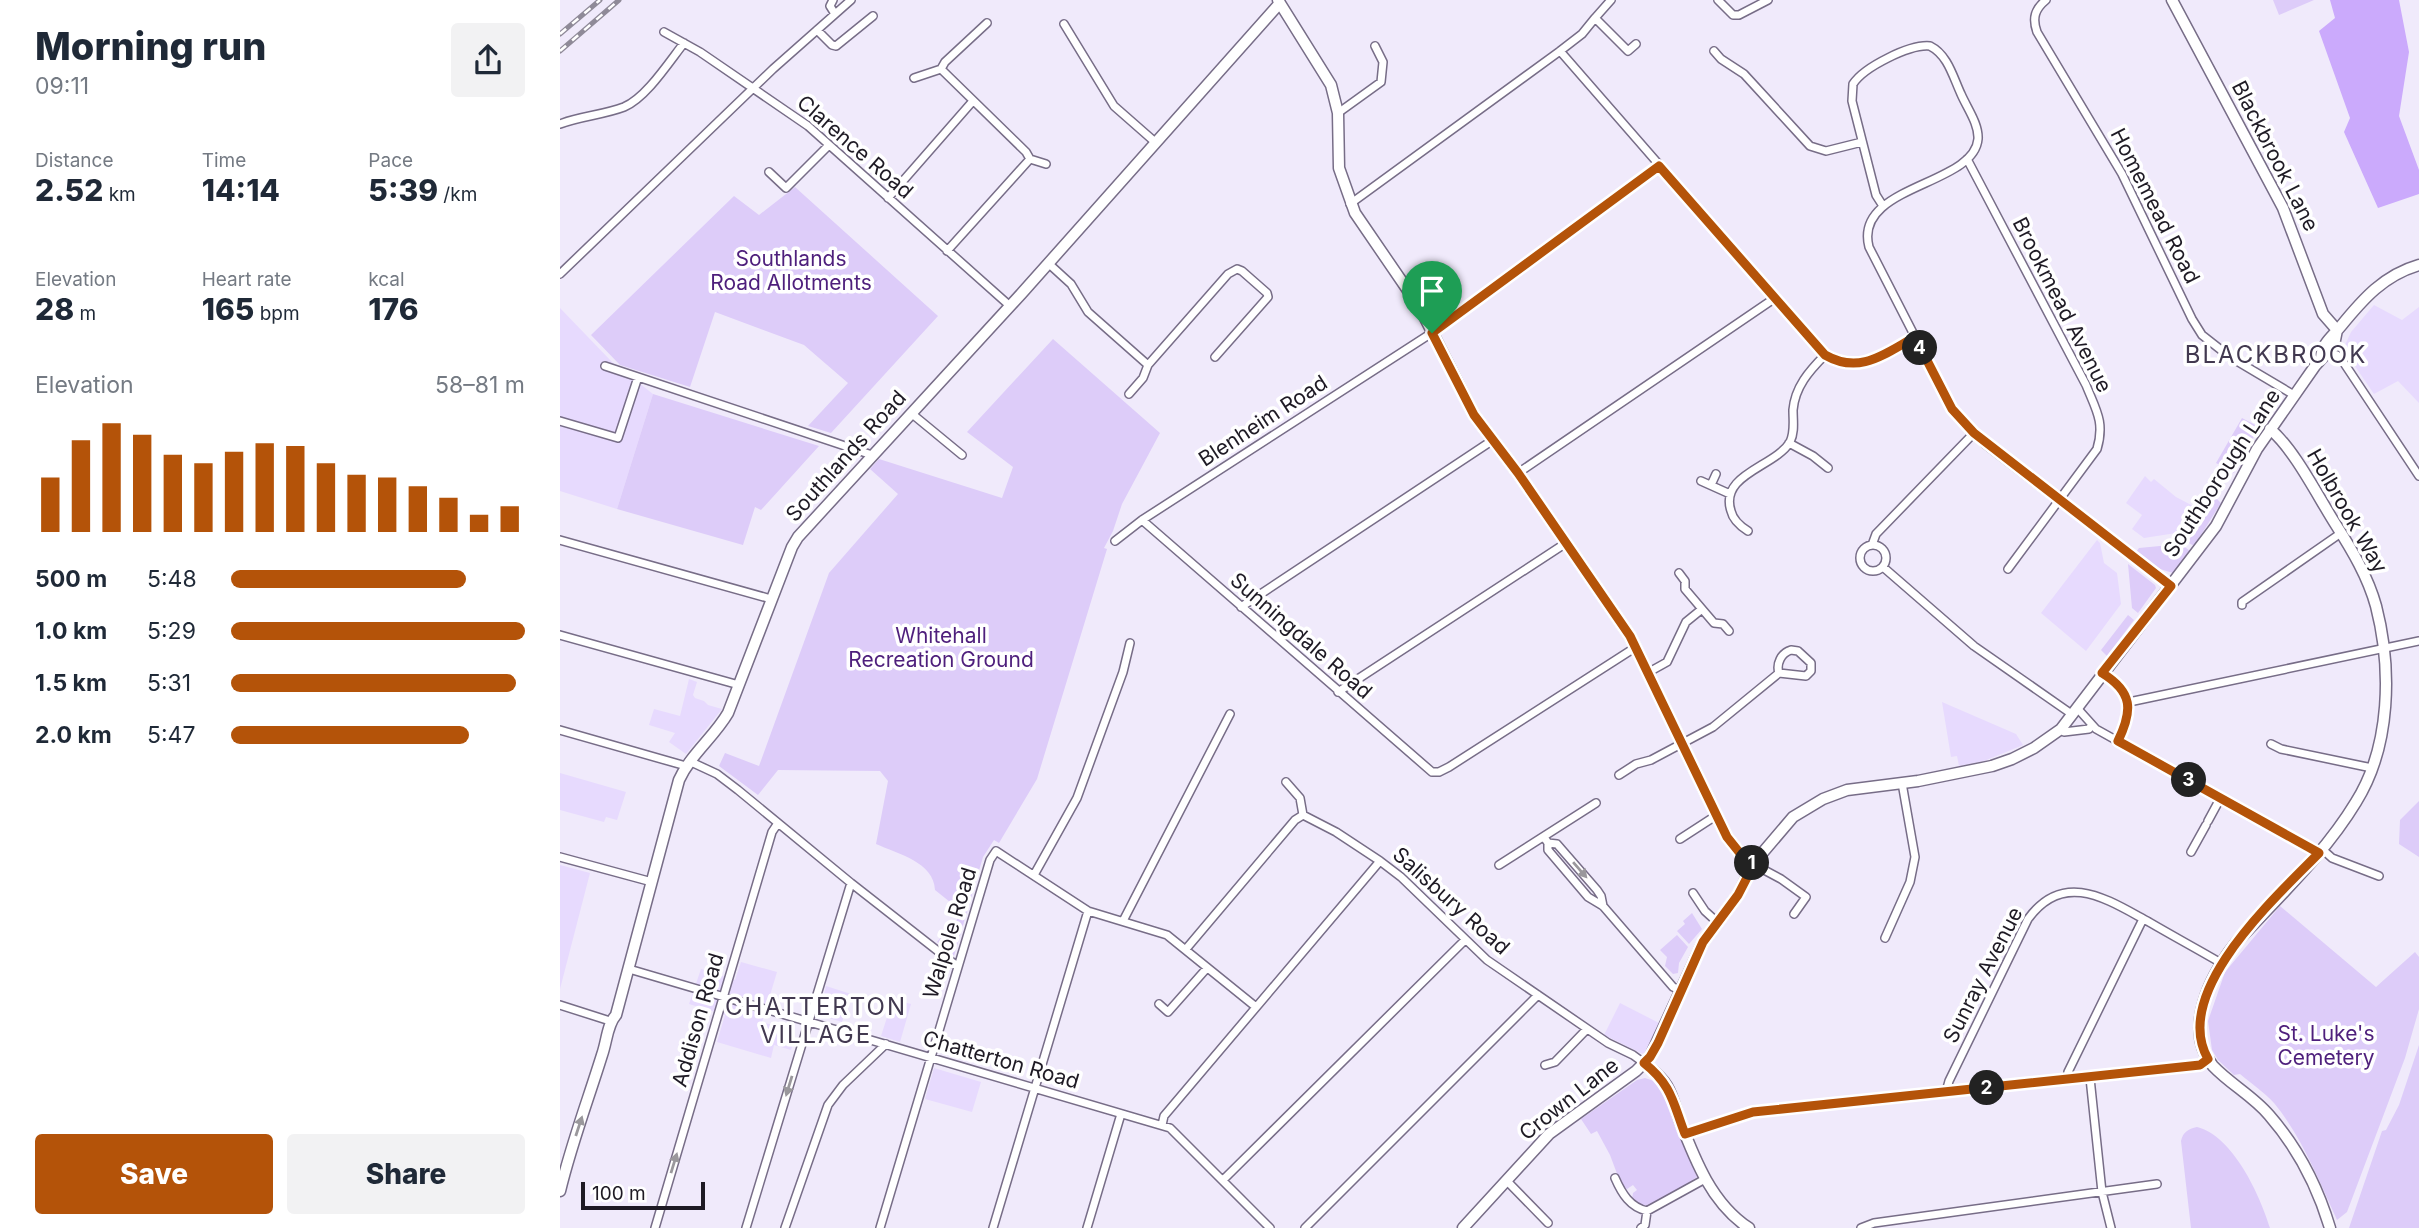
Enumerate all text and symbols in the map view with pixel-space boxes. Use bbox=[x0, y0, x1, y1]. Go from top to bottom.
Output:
text: Morning run bbox=[35, 23, 266, 69]
button: share bbox=[451, 23, 525, 97]
text: 09:11 bbox=[35, 72, 89, 100]
street label: Blackbrook Lane bbox=[2227, 76, 2324, 235]
street label: Clarence Road bbox=[792, 90, 918, 204]
street label: Homemead Road bbox=[2106, 124, 2205, 288]
text: Distance bbox=[35, 149, 113, 172]
text: Time bbox=[202, 149, 246, 172]
text: Pace bbox=[368, 149, 413, 172]
text: 2.52 bbox=[35, 172, 103, 208]
text: 14:14 bbox=[202, 172, 280, 208]
text: 5:39 bbox=[368, 172, 438, 208]
text: km bbox=[103, 183, 136, 206]
text: /km bbox=[438, 183, 477, 206]
street label: Brookmead Avenue bbox=[2007, 213, 2117, 397]
park label: Southlands Road Allotments bbox=[710, 246, 872, 295]
pin bbox=[1402, 261, 1462, 333]
text: Elevation bbox=[35, 268, 116, 291]
text: Heart rate bbox=[202, 268, 292, 291]
text: kcal bbox=[368, 268, 405, 291]
icon: arrive bbox=[1413, 272, 1451, 310]
text: 28 bbox=[35, 291, 74, 327]
text: 165 bbox=[202, 291, 254, 327]
text: 176 bbox=[368, 291, 419, 327]
text: m bbox=[74, 302, 96, 325]
text: bpm bbox=[254, 302, 300, 325]
pin: 4 bbox=[1902, 330, 1938, 366]
text: 4 bbox=[1913, 336, 1926, 359]
district label: BLACKBROOK bbox=[2185, 340, 2367, 369]
street label: Blenheim Road bbox=[1194, 370, 1332, 471]
text: Elevation bbox=[35, 371, 134, 399]
text: 58–81 m bbox=[435, 371, 525, 399]
street label: Southborough Lane bbox=[2158, 384, 2285, 561]
street label: Southlands Road bbox=[780, 385, 911, 526]
street label: Holbrook Way bbox=[2302, 444, 2393, 577]
text: 500 m bbox=[35, 565, 107, 593]
text: 5:48 bbox=[147, 565, 197, 593]
street label: Sunningdale Road bbox=[1225, 567, 1377, 704]
text: 1.0 km bbox=[35, 617, 107, 645]
text: 5:29 bbox=[147, 617, 196, 645]
park label: Whitehall Recreation Ground bbox=[848, 623, 1034, 672]
text: 1.5 km bbox=[35, 669, 107, 697]
text: 5:31 bbox=[147, 669, 191, 697]
text: 2.0 km bbox=[35, 721, 112, 749]
text: 5:47 bbox=[147, 721, 195, 749]
pin: 3 bbox=[2172, 762, 2206, 798]
text: 3 bbox=[2182, 768, 2195, 791]
street label: Salisbury Road bbox=[1388, 842, 1515, 960]
pin: 1 bbox=[1734, 846, 1770, 880]
text: 1 bbox=[1747, 851, 1756, 874]
one-way arrow bbox=[1572, 861, 1588, 879]
street label: Walpole Road bbox=[918, 864, 981, 1001]
street label: Sunray Avenue bbox=[1938, 903, 2028, 1047]
street label: Addison Road bbox=[666, 950, 729, 1090]
district label: CHATTERTON VILLAGE bbox=[725, 992, 907, 1049]
park label: St. Luke's Cemetery bbox=[2277, 1021, 2375, 1070]
street label: Chatterton Road bbox=[920, 1025, 1082, 1094]
street label: Crown Lane bbox=[1514, 1052, 1623, 1145]
pin: 2 bbox=[1970, 1070, 2004, 1106]
one-way arrow bbox=[783, 1076, 793, 1097]
text: 2 bbox=[1981, 1076, 1992, 1099]
one-way arrow bbox=[574, 1115, 585, 1136]
button: Save bbox=[35, 1134, 273, 1214]
button: Share bbox=[287, 1134, 525, 1214]
one-way arrow bbox=[670, 1152, 680, 1173]
scale bar bbox=[581, 1179, 705, 1211]
text: 100 m bbox=[592, 1182, 646, 1205]

